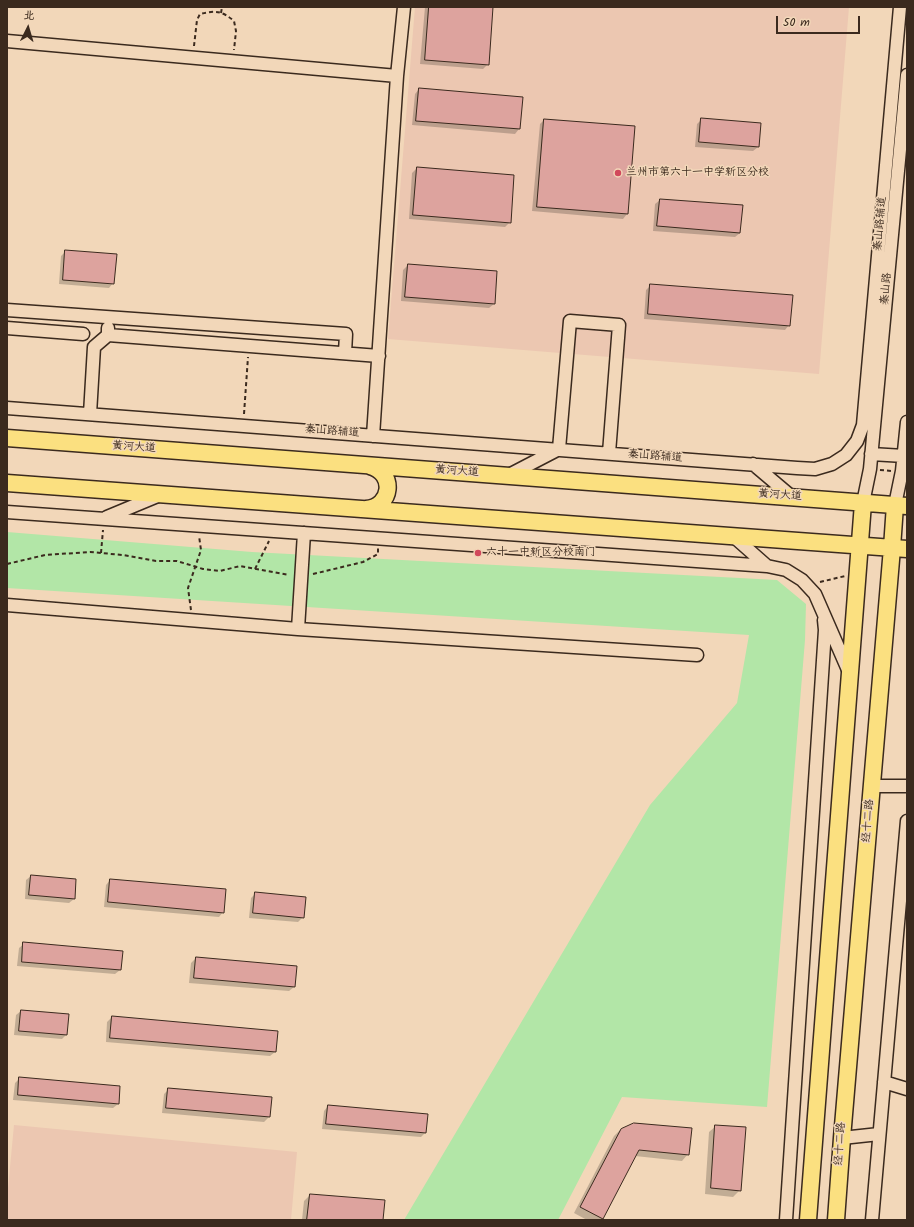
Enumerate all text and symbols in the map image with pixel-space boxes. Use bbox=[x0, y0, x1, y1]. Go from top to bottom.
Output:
text: 北 bbox=[23, 7, 35, 25]
north arrow bbox=[8, 8, 48, 48]
scale bar bbox=[778, 8, 862, 34]
text: 50 m bbox=[783, 13, 810, 32]
place label: 兰州市第六十一中学新区分校 bbox=[626, 166, 769, 180]
marker: 兰州市第六十一中学新区分校 bbox=[613, 168, 623, 178]
street label: 秦山路辅道 bbox=[872, 196, 890, 252]
street label: 秦山路 bbox=[879, 272, 895, 306]
street label: 秦山路辅道 bbox=[304, 423, 360, 441]
street label: 黄河大道 bbox=[112, 440, 156, 456]
street label: 秦山路辅道 bbox=[627, 448, 683, 466]
street label: 黄河大道 bbox=[435, 464, 479, 480]
street label: 黄河大道 bbox=[758, 488, 802, 504]
place label: 六十一中新区分校南门 bbox=[486, 546, 596, 560]
marker: 六十一中新区分校南门 bbox=[473, 548, 483, 558]
street label: 经十二路 bbox=[861, 799, 877, 843]
street label: 经十二路 bbox=[833, 1122, 849, 1166]

